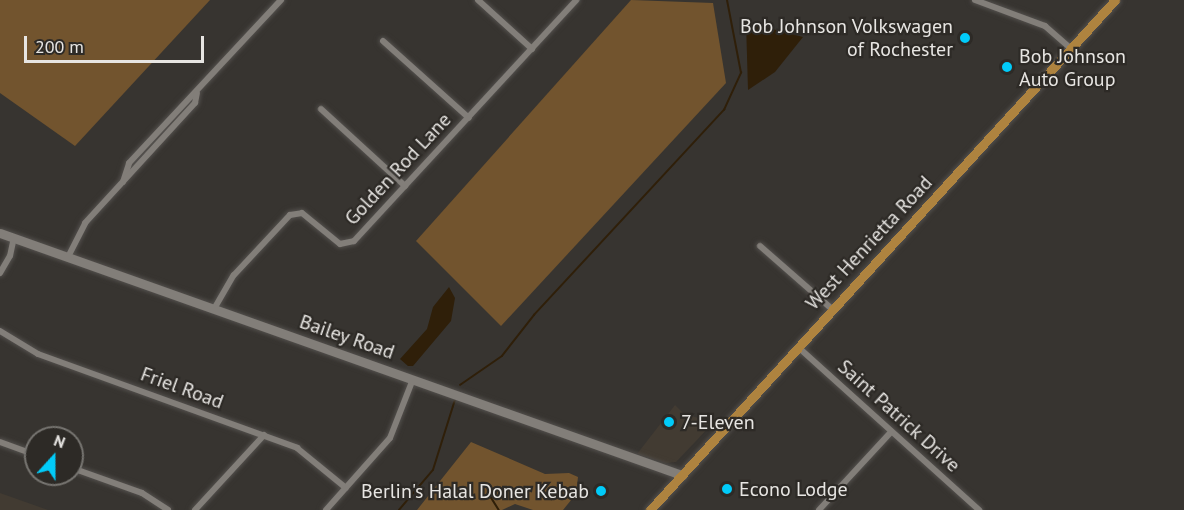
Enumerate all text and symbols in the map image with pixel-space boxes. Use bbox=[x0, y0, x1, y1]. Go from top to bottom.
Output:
place label: Bob Johnson Volkswagen of Rochester bbox=[739, 14, 953, 61]
scale bar bbox=[27, 24, 207, 62]
marker: Bob Johnson Volkswagen of Rochester bbox=[958, 31, 972, 45]
text: 200 m bbox=[35, 35, 84, 58]
place label: Bob Johnson Auto Group bbox=[1019, 44, 1126, 91]
marker: Bob Johnson Auto Group bbox=[1000, 60, 1014, 74]
street label: Golden Rod Lane bbox=[340, 108, 456, 230]
street label: West Henrietta Road bbox=[801, 171, 937, 315]
street label: Bailey Road bbox=[296, 309, 398, 365]
street label: Saint Patrick Drive bbox=[833, 355, 965, 477]
street label: Friel Road bbox=[137, 362, 227, 414]
place label: 7-Eleven bbox=[681, 410, 755, 434]
marker: 7-Eleven bbox=[662, 415, 676, 429]
north arrow bbox=[24, 426, 84, 486]
text: N bbox=[51, 430, 68, 452]
place label: Econo Lodge bbox=[739, 477, 848, 501]
place label: Berlin's Halal Doner Kebab bbox=[361, 479, 589, 503]
marker: Econo Lodge bbox=[720, 482, 734, 496]
marker: Berlin's Halal Doner Kebab bbox=[594, 484, 608, 498]

